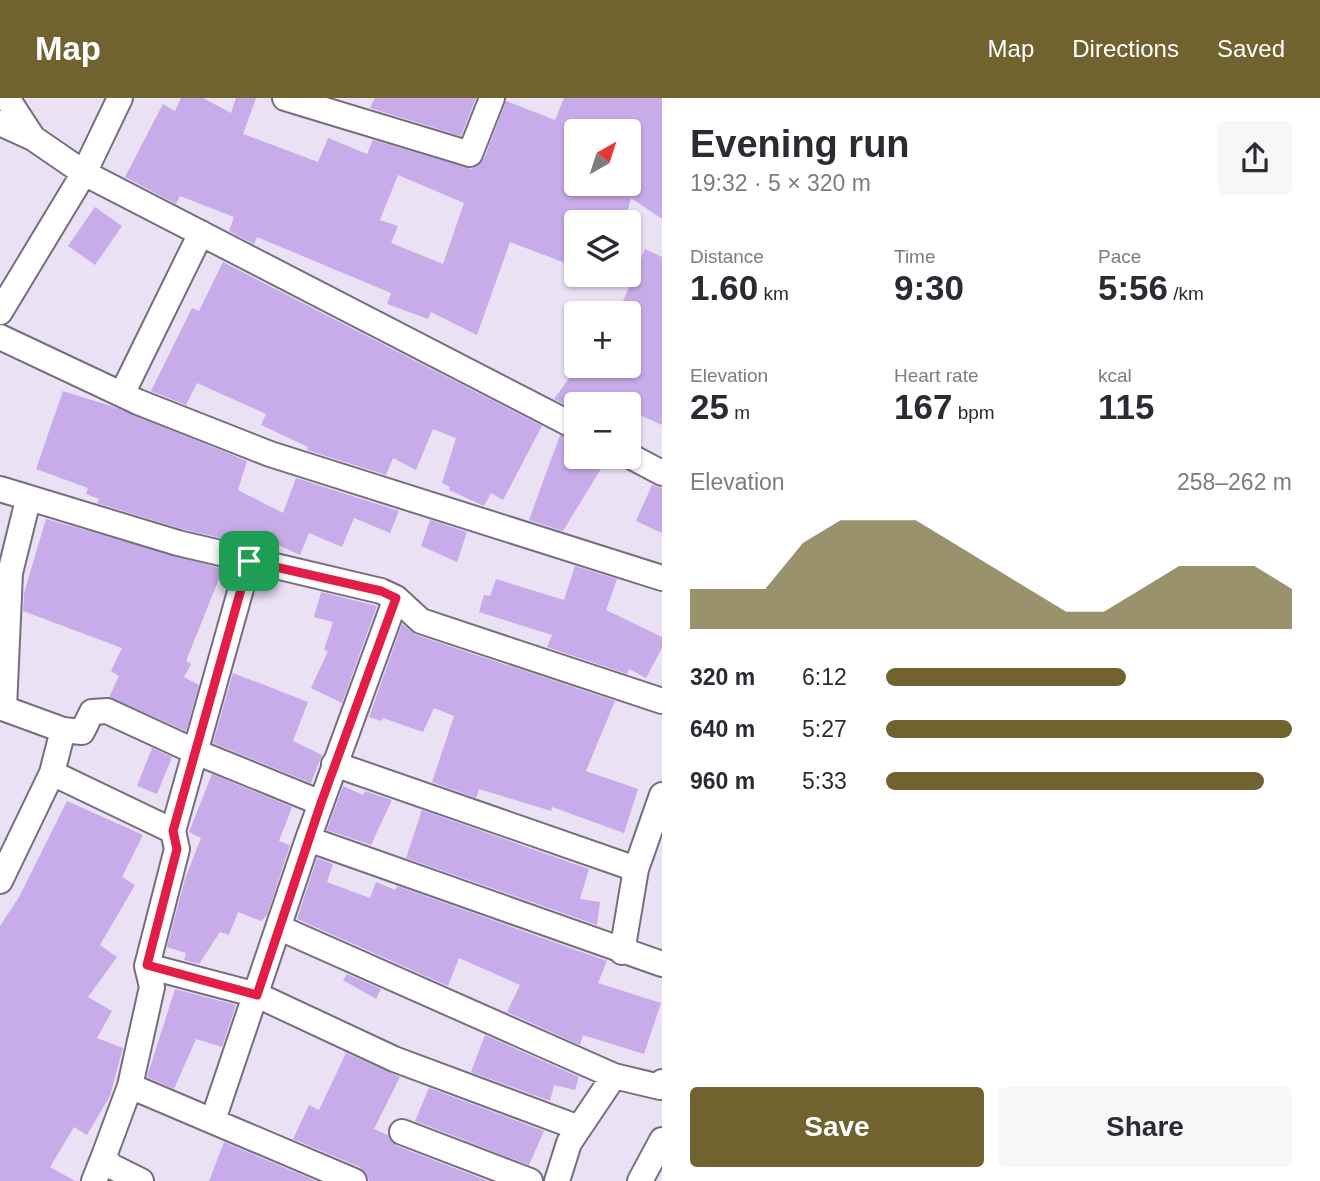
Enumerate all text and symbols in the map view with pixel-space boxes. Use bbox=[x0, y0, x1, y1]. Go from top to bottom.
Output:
text: Map bbox=[35, 30, 101, 67]
text: Map bbox=[988, 35, 1034, 62]
text: Directions bbox=[1072, 35, 1179, 62]
text: Saved bbox=[1217, 35, 1285, 62]
north arrow bbox=[564, 119, 640, 196]
map controls bbox=[564, 119, 641, 469]
button: share bbox=[1218, 121, 1292, 195]
text: Evening run bbox=[690, 123, 910, 165]
text: 19:32 · 5 × 320 m bbox=[690, 170, 871, 196]
button: layers bbox=[564, 210, 641, 287]
text: Distance bbox=[690, 246, 764, 267]
text: Time bbox=[894, 246, 936, 267]
text: Pace bbox=[1098, 246, 1141, 267]
text: 1.60 bbox=[690, 268, 758, 307]
text: 9:30 bbox=[894, 268, 964, 307]
text: 5:56 bbox=[1098, 268, 1168, 307]
text: km bbox=[758, 283, 789, 304]
text: /km bbox=[1168, 283, 1204, 304]
button: + bbox=[564, 301, 641, 378]
text: Elevation bbox=[690, 365, 768, 386]
text: Heart rate bbox=[894, 365, 978, 386]
text: kcal bbox=[1098, 365, 1132, 386]
text: 25 bbox=[690, 387, 729, 426]
text: 167 bbox=[894, 387, 952, 426]
text: 115 bbox=[1098, 387, 1154, 426]
button: − bbox=[564, 392, 641, 469]
text: m bbox=[729, 402, 750, 423]
text: bpm bbox=[952, 402, 995, 423]
text: Elevation bbox=[690, 469, 785, 495]
text: 258–262 m bbox=[1177, 469, 1292, 495]
pin bbox=[219, 531, 279, 591]
icon: arrive bbox=[230, 542, 268, 580]
text: 320 m bbox=[690, 664, 755, 690]
text: 6:12 bbox=[802, 664, 847, 690]
text: 640 m bbox=[690, 716, 755, 742]
text: 5:27 bbox=[802, 716, 847, 742]
text: 960 m bbox=[690, 768, 755, 794]
text: 5:33 bbox=[802, 768, 847, 794]
button: Save bbox=[690, 1087, 984, 1167]
button: Share bbox=[998, 1087, 1292, 1167]

